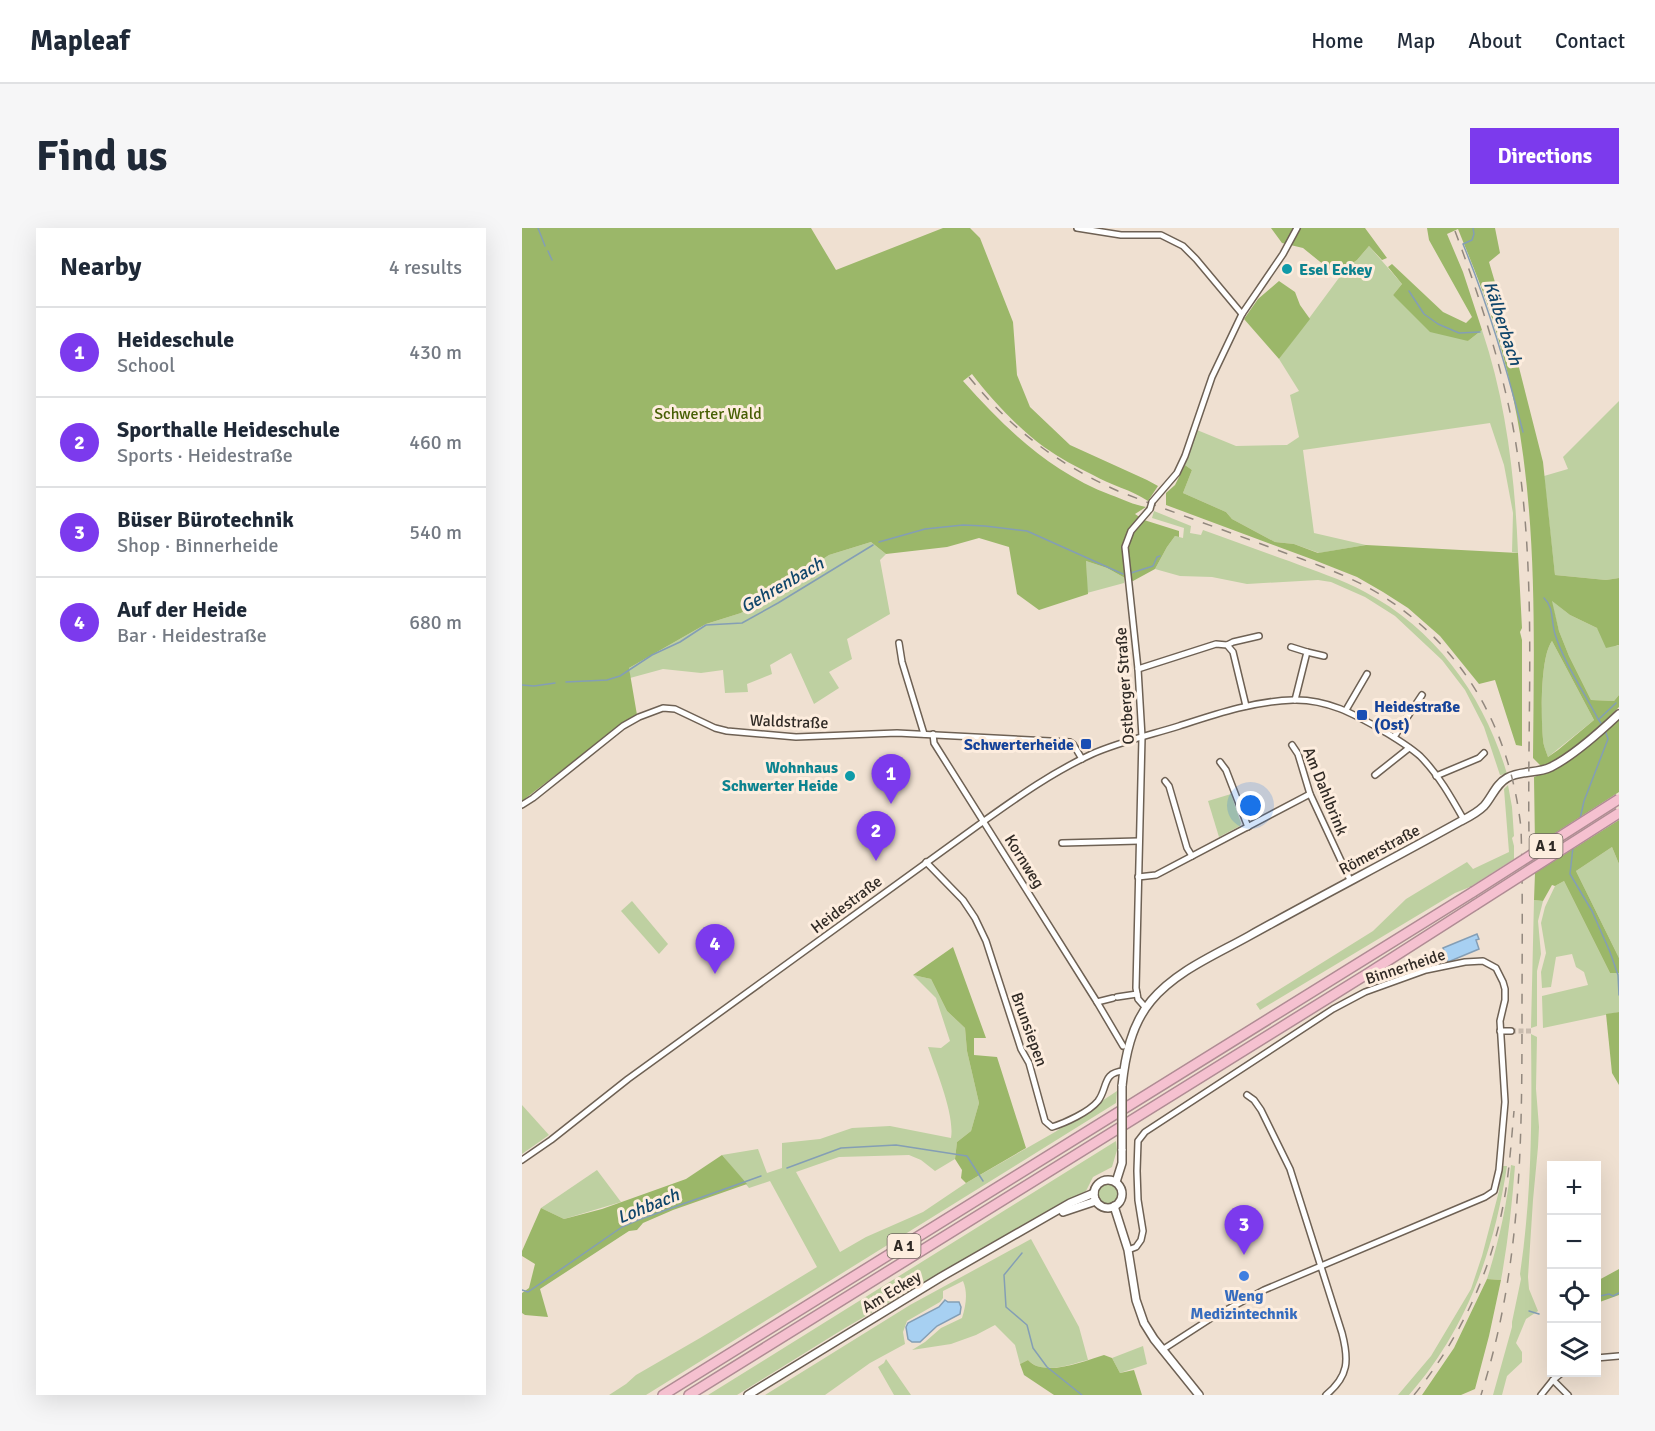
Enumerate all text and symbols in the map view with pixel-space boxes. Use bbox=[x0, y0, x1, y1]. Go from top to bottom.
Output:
text: Mapleaf bbox=[30, 24, 130, 58]
text: Home bbox=[1311, 28, 1364, 54]
text: Map bbox=[1397, 28, 1435, 54]
text: About bbox=[1468, 28, 1522, 54]
text: Contact bbox=[1555, 28, 1625, 54]
button: Directions bbox=[1470, 128, 1619, 184]
text: Find us bbox=[36, 131, 167, 182]
text: Nearby bbox=[60, 251, 141, 283]
text: 4 results bbox=[389, 255, 462, 280]
place label: Esel Eckey bbox=[1299, 260, 1372, 280]
marker: Esel Eckey bbox=[1280, 262, 1294, 276]
water label: Kälberbach bbox=[1479, 278, 1527, 369]
text: Heideschule bbox=[117, 326, 234, 353]
text: 1 bbox=[74, 340, 85, 365]
text: 430 m bbox=[409, 340, 462, 365]
text: School bbox=[117, 353, 175, 378]
park label: Schwerter Wald bbox=[654, 404, 762, 424]
text: Sporthalle Heideschule bbox=[117, 416, 340, 443]
text: 2 bbox=[74, 430, 85, 455]
text: 460 m bbox=[409, 430, 462, 455]
text: Sports · Heidestraße bbox=[117, 443, 293, 468]
text: Büser Bürotechnik bbox=[117, 506, 294, 533]
text: 3 bbox=[74, 520, 85, 545]
text: 540 m bbox=[409, 520, 462, 545]
text: Shop · Binnerheide bbox=[117, 533, 279, 558]
water label: Gehrenbach bbox=[737, 552, 829, 618]
text: Auf der Heide bbox=[117, 596, 247, 623]
text: 4 bbox=[74, 610, 85, 635]
text: 680 m bbox=[409, 610, 462, 635]
text: Bar · Heidestraße bbox=[117, 623, 267, 648]
street label: Ostberger Straße bbox=[1111, 627, 1139, 745]
place label: Heidestraße (Ost) bbox=[1374, 697, 1460, 735]
marker: Heidestraße (Ost) bbox=[1355, 708, 1369, 722]
street label: Waldstraße bbox=[749, 711, 829, 733]
place label: Schwerterheide bbox=[964, 735, 1074, 755]
marker: Schwerterheide bbox=[1079, 737, 1093, 751]
street label: Am Dahlbrink bbox=[1298, 744, 1352, 838]
pin: 1 bbox=[872, 754, 910, 804]
place label: Wohnhaus Schwerter Heide bbox=[722, 758, 838, 796]
marker: Wohnhaus Schwerter Heide bbox=[843, 769, 857, 783]
your location bbox=[1236, 791, 1265, 820]
pin: 2 bbox=[856, 812, 896, 861]
street label: Römerstraße bbox=[1336, 820, 1423, 880]
street label: Kornweg bbox=[1000, 831, 1048, 892]
road number: A 1 bbox=[1530, 834, 1562, 858]
street label: Heidestraße bbox=[807, 871, 886, 938]
pin: 4 bbox=[696, 924, 734, 974]
street label: Binnerheide bbox=[1363, 945, 1448, 989]
street label: Brunsiepen bbox=[1006, 990, 1052, 1069]
map controls bbox=[1547, 1161, 1601, 1377]
button: + bbox=[1547, 1161, 1601, 1215]
water label: Lohbach bbox=[614, 1183, 683, 1228]
pin: 3 bbox=[1224, 1206, 1264, 1255]
button: − bbox=[1547, 1215, 1601, 1269]
road number: A 1 bbox=[888, 1234, 920, 1258]
street label: Am Eckey bbox=[858, 1266, 925, 1317]
marker: Weng Medizintechnik bbox=[1237, 1269, 1251, 1283]
button: locate bbox=[1547, 1269, 1601, 1323]
place label: Weng Medizintechnik bbox=[1190, 1286, 1298, 1324]
button: layers bbox=[1547, 1323, 1601, 1377]

